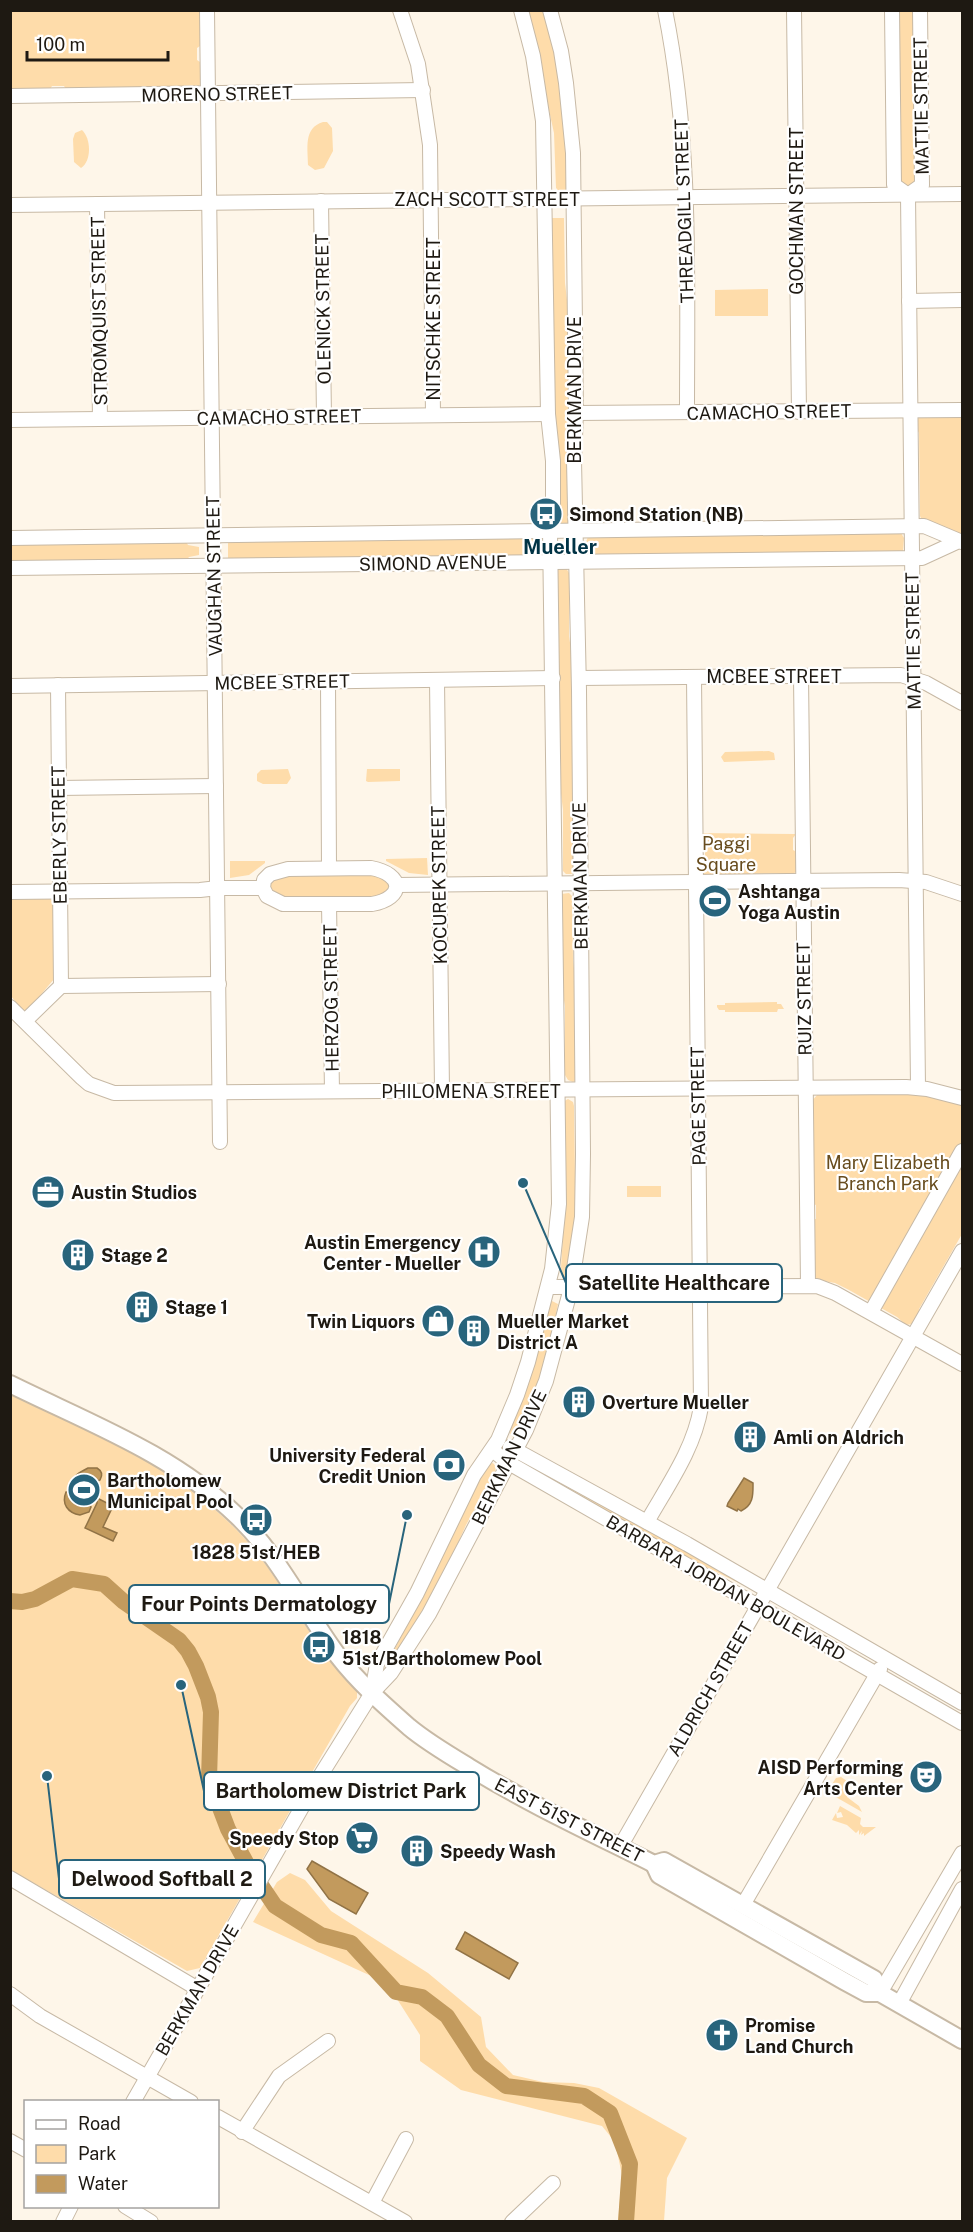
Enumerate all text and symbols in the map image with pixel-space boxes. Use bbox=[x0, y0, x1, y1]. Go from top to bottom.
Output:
scale bar bbox=[27, 24, 168, 62]
text: 100 m bbox=[36, 34, 85, 55]
street label: MATTIE STREET bbox=[909, 37, 933, 175]
street label: MORENO STREET bbox=[141, 82, 293, 106]
street label: THREADGILL STREET bbox=[670, 118, 698, 304]
street label: GOCHMAN STREET bbox=[786, 127, 807, 295]
street label: ZACH SCOTT STREET bbox=[394, 189, 580, 210]
street label: STROMQUIST STREET bbox=[87, 216, 111, 406]
street label: OLENICK STREET bbox=[311, 233, 335, 385]
street label: NITSCHKE STREET bbox=[423, 237, 444, 401]
street label: BERKMAN DRIVE bbox=[564, 316, 585, 464]
street label: CAMACHO STREET bbox=[686, 400, 852, 424]
street label: CAMACHO STREET bbox=[196, 405, 362, 429]
street label: VAUGHAN STREET bbox=[202, 495, 226, 656]
bus stop icon: Simond Station (NB) bbox=[528, 496, 564, 532]
place label: Simond Station (NB) bbox=[569, 504, 744, 525]
district label: Mueller bbox=[523, 535, 597, 559]
street label: SIMOND AVENUE bbox=[359, 551, 507, 575]
street label: MATTIE STREET bbox=[901, 572, 925, 710]
street label: MCBEE STREET bbox=[706, 666, 842, 687]
street label: MCBEE STREET bbox=[214, 670, 350, 694]
street label: EBERLY STREET bbox=[47, 765, 71, 905]
street label: BERKMAN DRIVE bbox=[568, 802, 592, 950]
street label: KOCUREK STREET bbox=[427, 805, 451, 964]
park label: Paggi Square bbox=[696, 833, 756, 875]
place label: Ashtanga Yoga Austin bbox=[738, 881, 840, 923]
sports icon: Ashtanga Yoga Austin bbox=[697, 883, 733, 919]
street label: HERZOG STREET bbox=[319, 924, 343, 1072]
street label: RUIZ STREET bbox=[793, 942, 815, 1056]
street label: PAGE STREET bbox=[686, 1046, 710, 1166]
street label: PHILOMENA STREET bbox=[381, 1081, 561, 1102]
park label: Mary Elizabeth Branch Park bbox=[826, 1152, 950, 1194]
office icon: Austin Studios bbox=[30, 1174, 66, 1210]
place label: Austin Studios bbox=[71, 1182, 197, 1203]
place label: Austin Emergency Center - Mueller bbox=[304, 1232, 462, 1274]
hospital icon: Austin Emergency Center - Mueller bbox=[466, 1234, 502, 1270]
building icon: Stage 2 bbox=[60, 1237, 96, 1273]
place label: Stage 2 bbox=[101, 1245, 168, 1266]
callout: Satellite Healthcare bbox=[566, 1264, 782, 1302]
text: Satellite Healthcare bbox=[578, 1271, 770, 1295]
building icon: Stage 1 bbox=[124, 1289, 160, 1325]
place label: Stage 1 bbox=[165, 1297, 228, 1318]
shop icon: Twin Liquors bbox=[420, 1303, 456, 1339]
place label: Twin Liquors bbox=[307, 1311, 415, 1332]
place label: Mueller Market District A bbox=[497, 1311, 629, 1353]
building icon: Mueller Market District A bbox=[456, 1313, 492, 1349]
building icon: Overture Mueller bbox=[561, 1384, 597, 1420]
street label: BERKMAN DRIVE bbox=[467, 1386, 551, 1528]
place label: Overture Mueller bbox=[602, 1392, 749, 1413]
building icon: Amli on Aldrich bbox=[732, 1419, 768, 1455]
place label: Amli on Aldrich bbox=[773, 1427, 904, 1448]
place label: University Federal Credit Union bbox=[269, 1445, 426, 1487]
bank icon: University Federal Credit Union bbox=[431, 1447, 467, 1483]
place label: Bartholomew Municipal Pool bbox=[107, 1470, 234, 1512]
sports icon: Bartholomew Municipal Pool bbox=[66, 1472, 102, 1508]
bus stop icon: 1828 51st/HEB bbox=[238, 1502, 274, 1538]
street label: BARBARA JORDAN BOULEVARD bbox=[603, 1511, 849, 1665]
place label: 1828 51st/HEB bbox=[192, 1542, 320, 1563]
callout: Four Points Dermatology bbox=[129, 1585, 389, 1623]
text: Four Points Dermatology bbox=[141, 1592, 377, 1616]
street label: ALDRICH STREET bbox=[663, 1618, 757, 1760]
place label: 1818 51st/Bartholomew Pool bbox=[342, 1627, 542, 1669]
bus stop icon: 1818 51st/Bartholomew Pool bbox=[301, 1629, 337, 1665]
place label: AISD Performing Arts Center bbox=[758, 1757, 904, 1799]
theatre icon: AISD Performing Arts Center bbox=[908, 1759, 944, 1795]
callout: Bartholomew District Park bbox=[204, 1772, 479, 1810]
street label: EAST 51ST STREET bbox=[491, 1773, 647, 1867]
text: Bartholomew District Park bbox=[215, 1779, 467, 1803]
supermarket icon: Speedy Stop bbox=[344, 1820, 380, 1856]
place label: Speedy Stop bbox=[229, 1828, 339, 1849]
building icon: Speedy Wash bbox=[399, 1833, 435, 1869]
place label: Speedy Wash bbox=[440, 1841, 556, 1862]
callout: Delwood Softball 2 bbox=[59, 1860, 265, 1898]
text: Delwood Softball 2 bbox=[71, 1867, 253, 1891]
street label: BERKMAN DRIVE bbox=[151, 1921, 243, 2059]
place label: Promise Land Church bbox=[745, 2015, 853, 2057]
church icon: Promise Land Church bbox=[704, 2017, 740, 2053]
legend bbox=[24, 2100, 219, 2208]
text: Road bbox=[78, 2113, 121, 2134]
text: Park bbox=[78, 2143, 116, 2164]
text: Water bbox=[78, 2173, 128, 2194]

